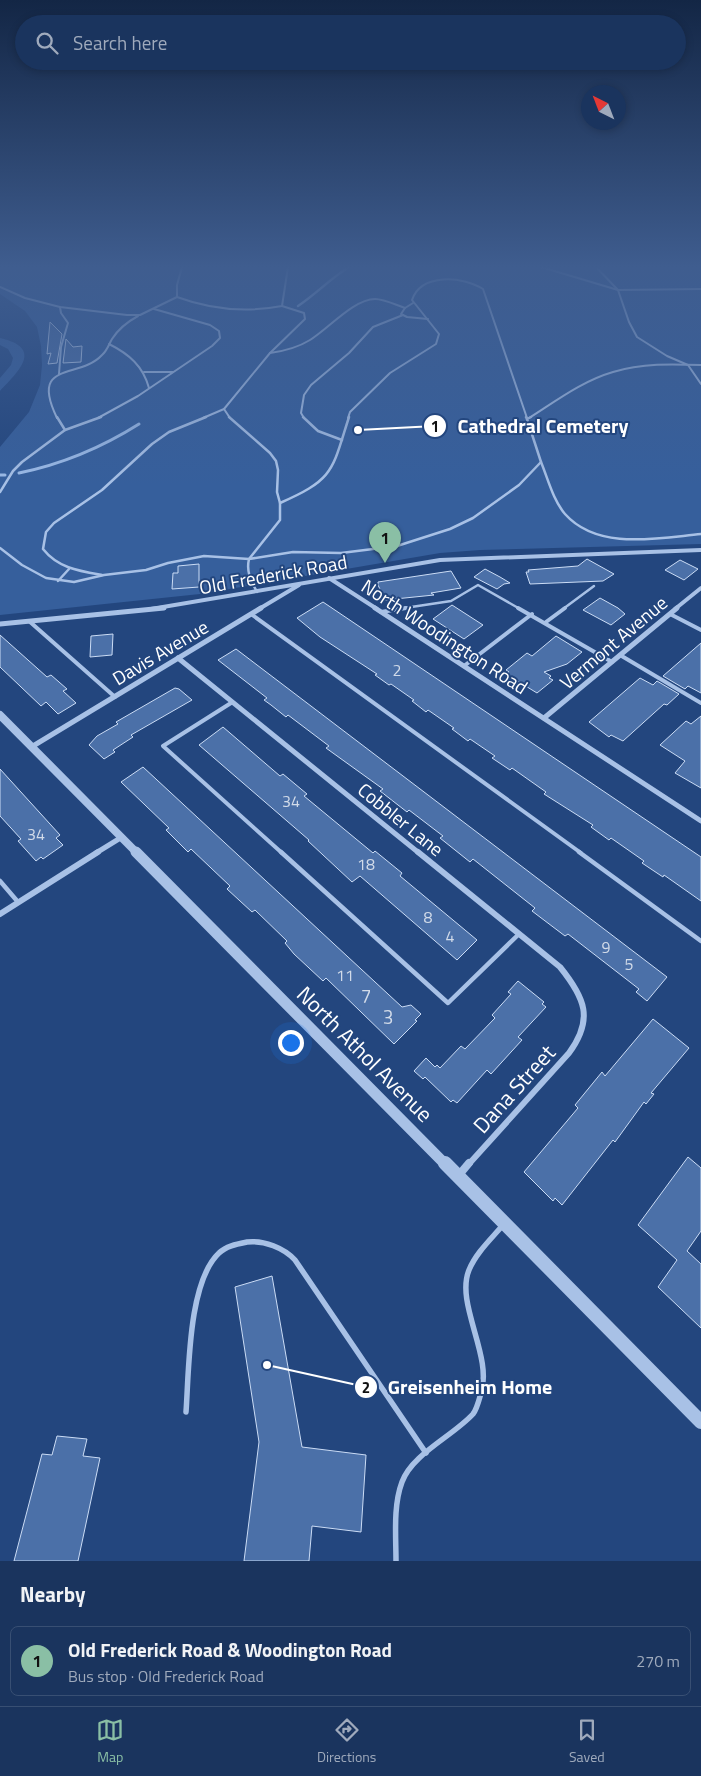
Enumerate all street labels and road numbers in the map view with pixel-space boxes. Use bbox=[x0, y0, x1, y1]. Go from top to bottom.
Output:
street label: Old Frederick Road bbox=[197, 547, 349, 601]
street label: North Woodington Road bbox=[356, 571, 534, 701]
street label: Vermont Avenue bbox=[553, 588, 673, 696]
street label: Davis Avenue bbox=[106, 612, 214, 692]
street label: Cobbler Lane bbox=[352, 775, 450, 863]
street label: North Athol Avenue bbox=[289, 978, 441, 1130]
street label: Dana Street bbox=[465, 1037, 563, 1141]

